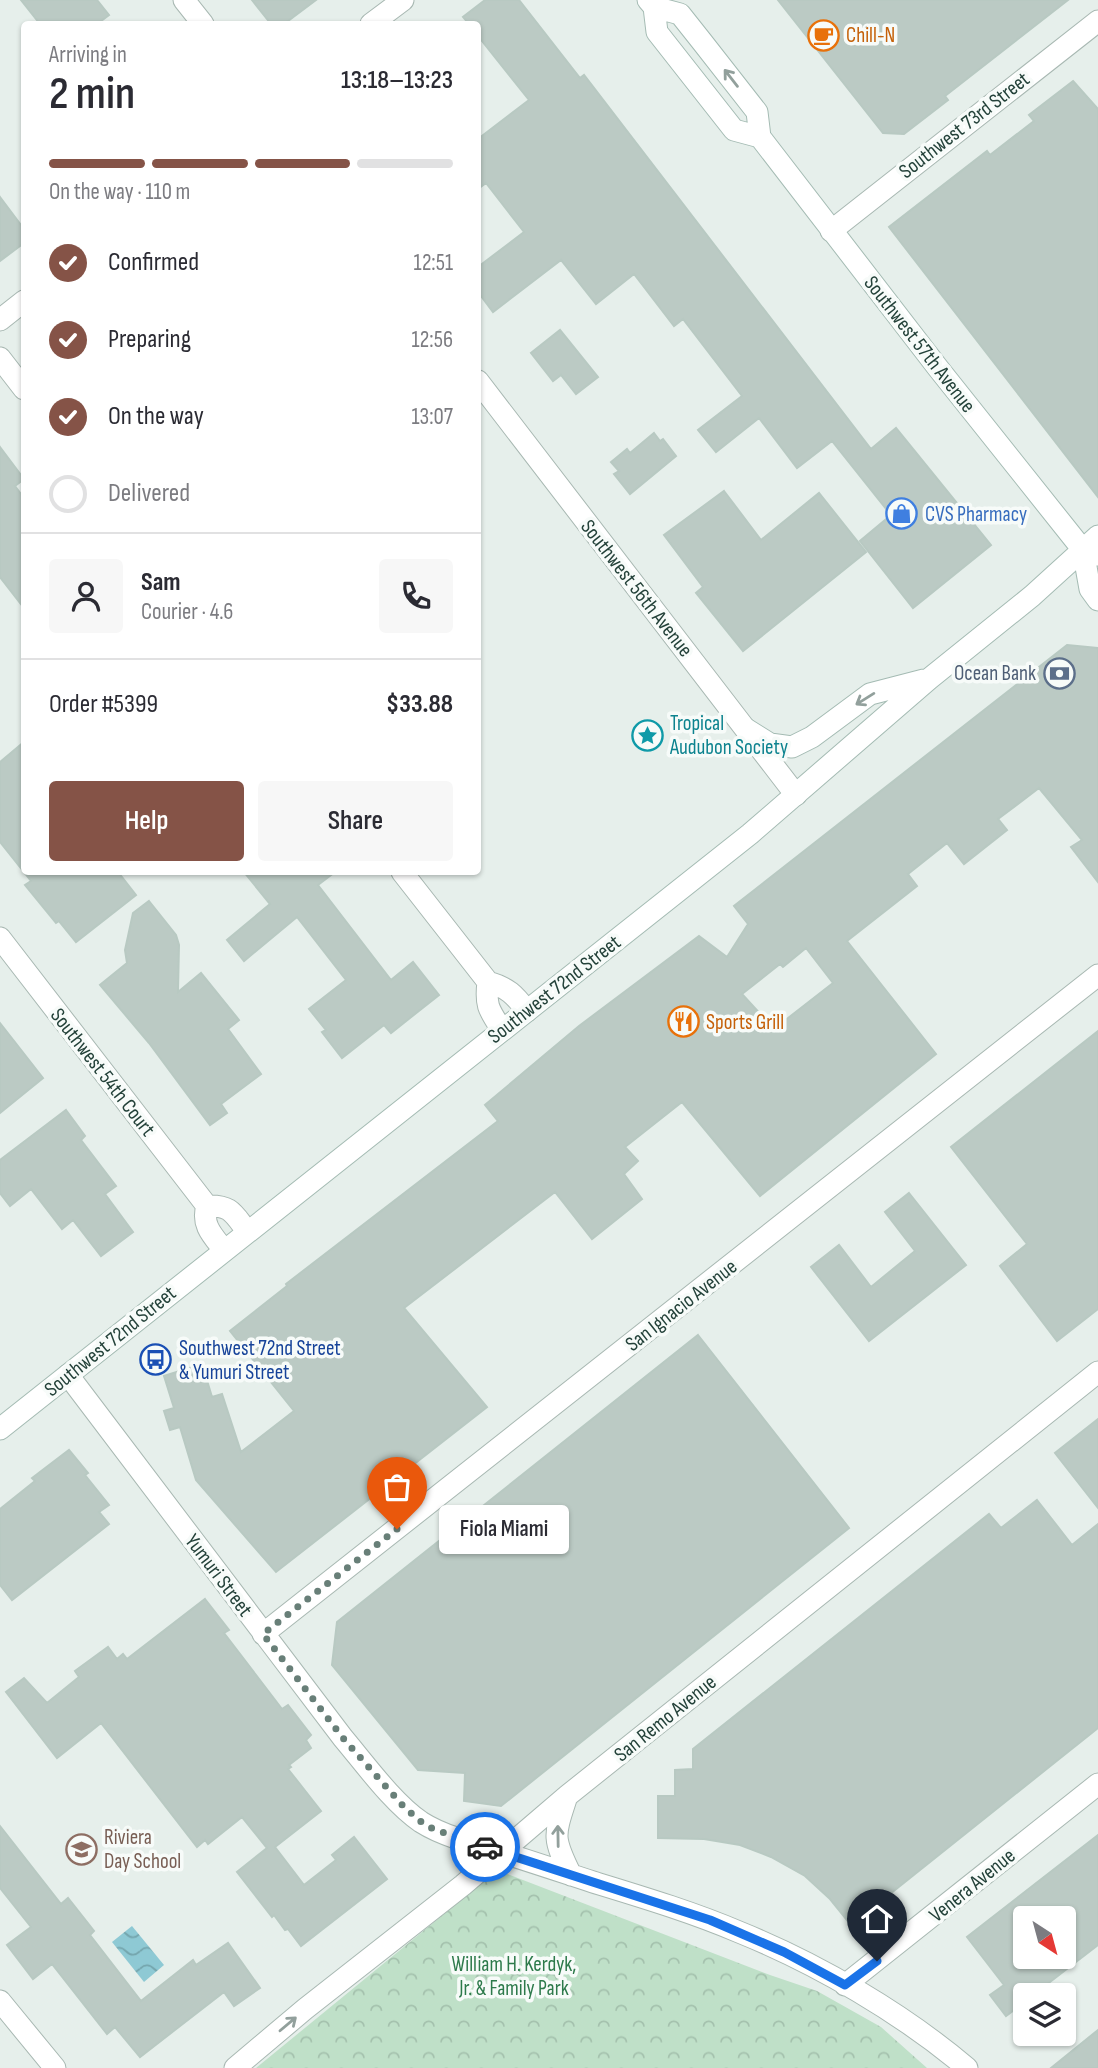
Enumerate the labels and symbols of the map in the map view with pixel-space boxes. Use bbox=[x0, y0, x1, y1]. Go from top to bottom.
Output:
cafe icon: Chill-N bbox=[806, 18, 840, 52]
place label: Chill-N bbox=[846, 23, 895, 48]
street label: Southwest 73rd Street bbox=[894, 67, 1035, 184]
one-way arrow bbox=[723, 69, 738, 88]
street label: Southwest 57th Avenue bbox=[859, 271, 981, 418]
shop icon: CVS Pharmacy bbox=[885, 497, 919, 531]
place label: CVS Pharmacy bbox=[925, 502, 1027, 527]
street label: Southwest 56th Avenue bbox=[575, 515, 698, 662]
bank icon: Ocean Bank bbox=[1042, 656, 1076, 690]
place label: Ocean Bank bbox=[954, 661, 1036, 686]
one-way arrow bbox=[856, 692, 875, 707]
place label: Tropical Audubon Society bbox=[669, 711, 788, 760]
place icon: Tropical Audubon Society bbox=[630, 718, 664, 752]
street label: Southwest 72nd Street bbox=[483, 930, 626, 1049]
street label: Southwest 54th Court bbox=[45, 1003, 160, 1141]
restaurant icon: Sports Grill bbox=[666, 1005, 700, 1039]
place label: Sports Grill bbox=[706, 1010, 784, 1035]
street label: San Ignacio Avenue bbox=[620, 1254, 742, 1357]
street label: Southwest 72nd Street bbox=[40, 1281, 181, 1402]
place label: Southwest 72nd Street & Yumuri Street bbox=[179, 1336, 341, 1385]
bus stop icon: Southwest 72nd Street & Yumuri Street bbox=[139, 1343, 173, 1377]
pin bbox=[367, 1457, 427, 1529]
callout: Fiola Miami bbox=[439, 1504, 568, 1554]
street label: Yumuri Street bbox=[180, 1529, 258, 1621]
street label: San Remo Avenue bbox=[609, 1670, 721, 1767]
courier bbox=[450, 1812, 520, 1882]
place label: Riviera Day School bbox=[104, 1825, 181, 1874]
one-way arrow bbox=[551, 1825, 565, 1848]
school or university icon: Riviera Day School bbox=[64, 1832, 98, 1866]
street label: Venera Avenue bbox=[924, 1843, 1020, 1928]
pin bbox=[847, 1889, 907, 1961]
north arrow bbox=[1013, 1906, 1076, 1969]
park label: William H. Kerdyk, Jr. & Family Park bbox=[452, 1952, 576, 2001]
one-way arrow bbox=[278, 2016, 296, 2032]

